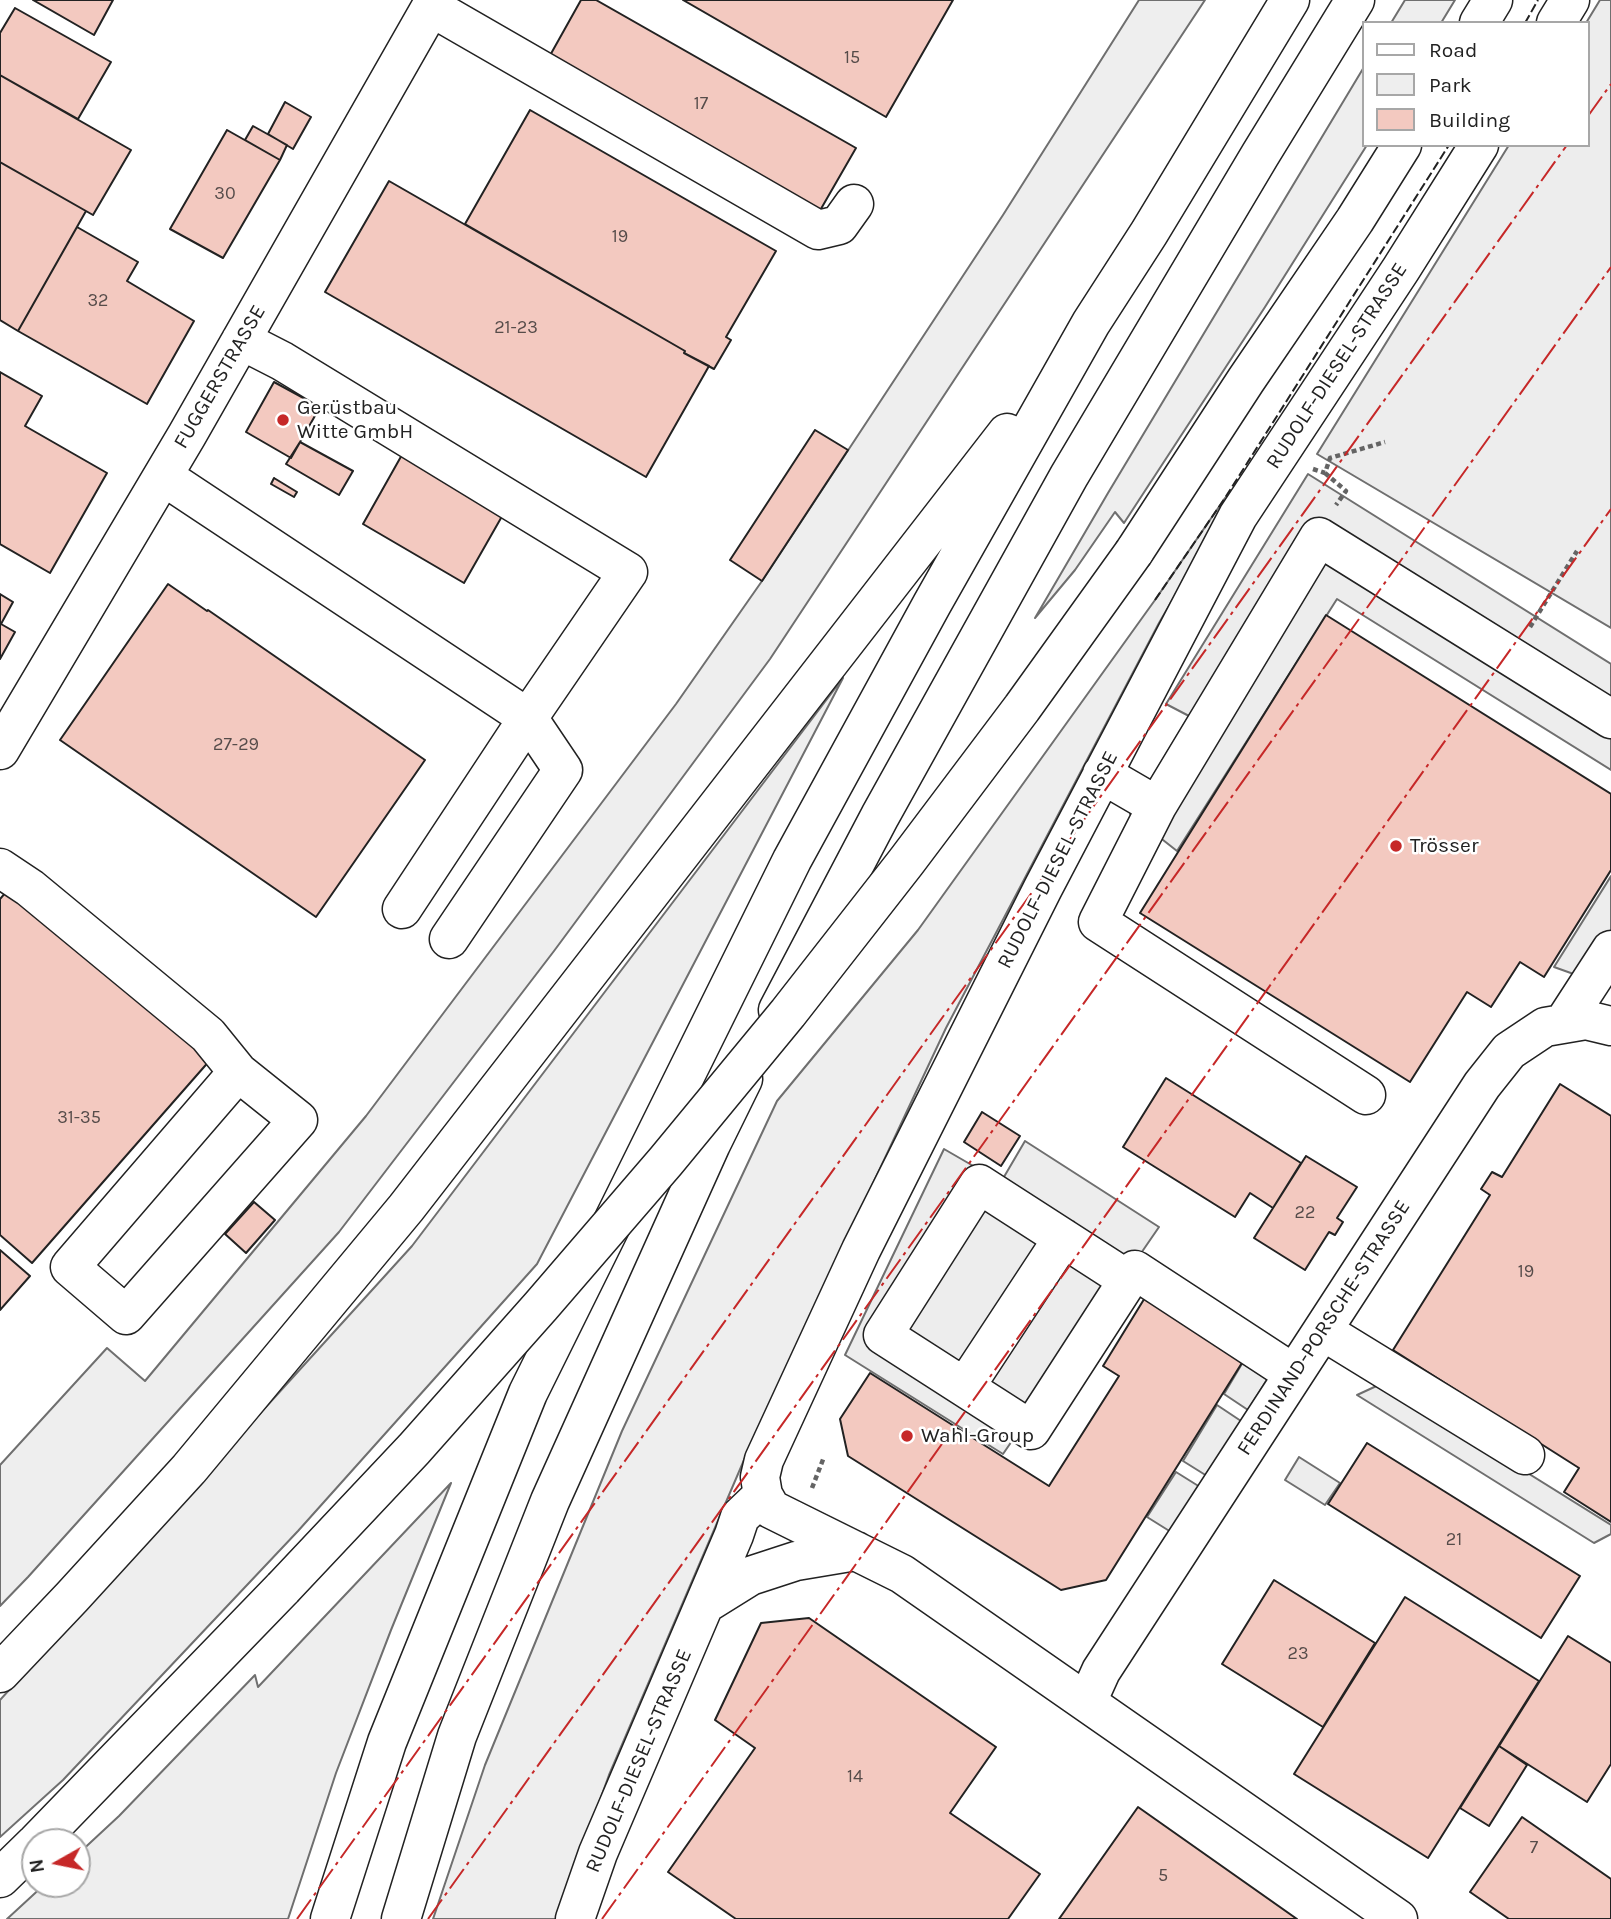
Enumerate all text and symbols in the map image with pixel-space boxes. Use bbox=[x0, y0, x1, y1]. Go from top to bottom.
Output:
legend bbox=[1362, 21, 1590, 147]
text: Road bbox=[1429, 38, 1477, 62]
house number: 15 bbox=[844, 47, 860, 69]
text: Park bbox=[1429, 73, 1472, 97]
house number: 17 bbox=[694, 93, 708, 115]
text: Building bbox=[1429, 108, 1510, 132]
house number: 30 bbox=[214, 183, 236, 205]
house number: 19 bbox=[612, 226, 628, 248]
street label: RUDOLF-DIESEL-STRASSE bbox=[1261, 258, 1413, 474]
house number: 32 bbox=[87, 290, 109, 312]
street label: FUGGERSTRASSE bbox=[169, 301, 271, 453]
house number: 21-23 bbox=[494, 317, 538, 339]
place label: Gerüstbau Witte GmbH bbox=[297, 395, 413, 445]
marker: Gerüstbau Witte GmbH bbox=[275, 412, 291, 428]
house number: 27-29 bbox=[213, 734, 259, 756]
street label: RUDOLF-DIESEL-STRASSE bbox=[992, 747, 1124, 973]
place label: Trösser bbox=[1410, 833, 1478, 859]
marker: Trösser bbox=[1388, 838, 1404, 854]
house number: 31-35 bbox=[57, 1107, 101, 1129]
street label: FERDINAND-PORSCHE-STRASSE bbox=[1232, 1196, 1416, 1460]
house number: 22 bbox=[1295, 1202, 1315, 1224]
house number: 19 bbox=[1518, 1261, 1534, 1283]
place label: Wahl-Group bbox=[921, 1423, 1034, 1449]
marker: Wahl-Group bbox=[899, 1428, 915, 1444]
house number: 21 bbox=[1446, 1529, 1462, 1551]
house number: 23 bbox=[1287, 1643, 1309, 1665]
street label: RUDOLF-DIESEL-STRASSE bbox=[580, 1645, 698, 1877]
house number: 14 bbox=[847, 1766, 863, 1788]
north arrow bbox=[21, 1828, 91, 1898]
house number: 7 bbox=[1530, 1837, 1538, 1859]
text: N bbox=[25, 1858, 49, 1874]
house number: 5 bbox=[1158, 1865, 1168, 1887]

